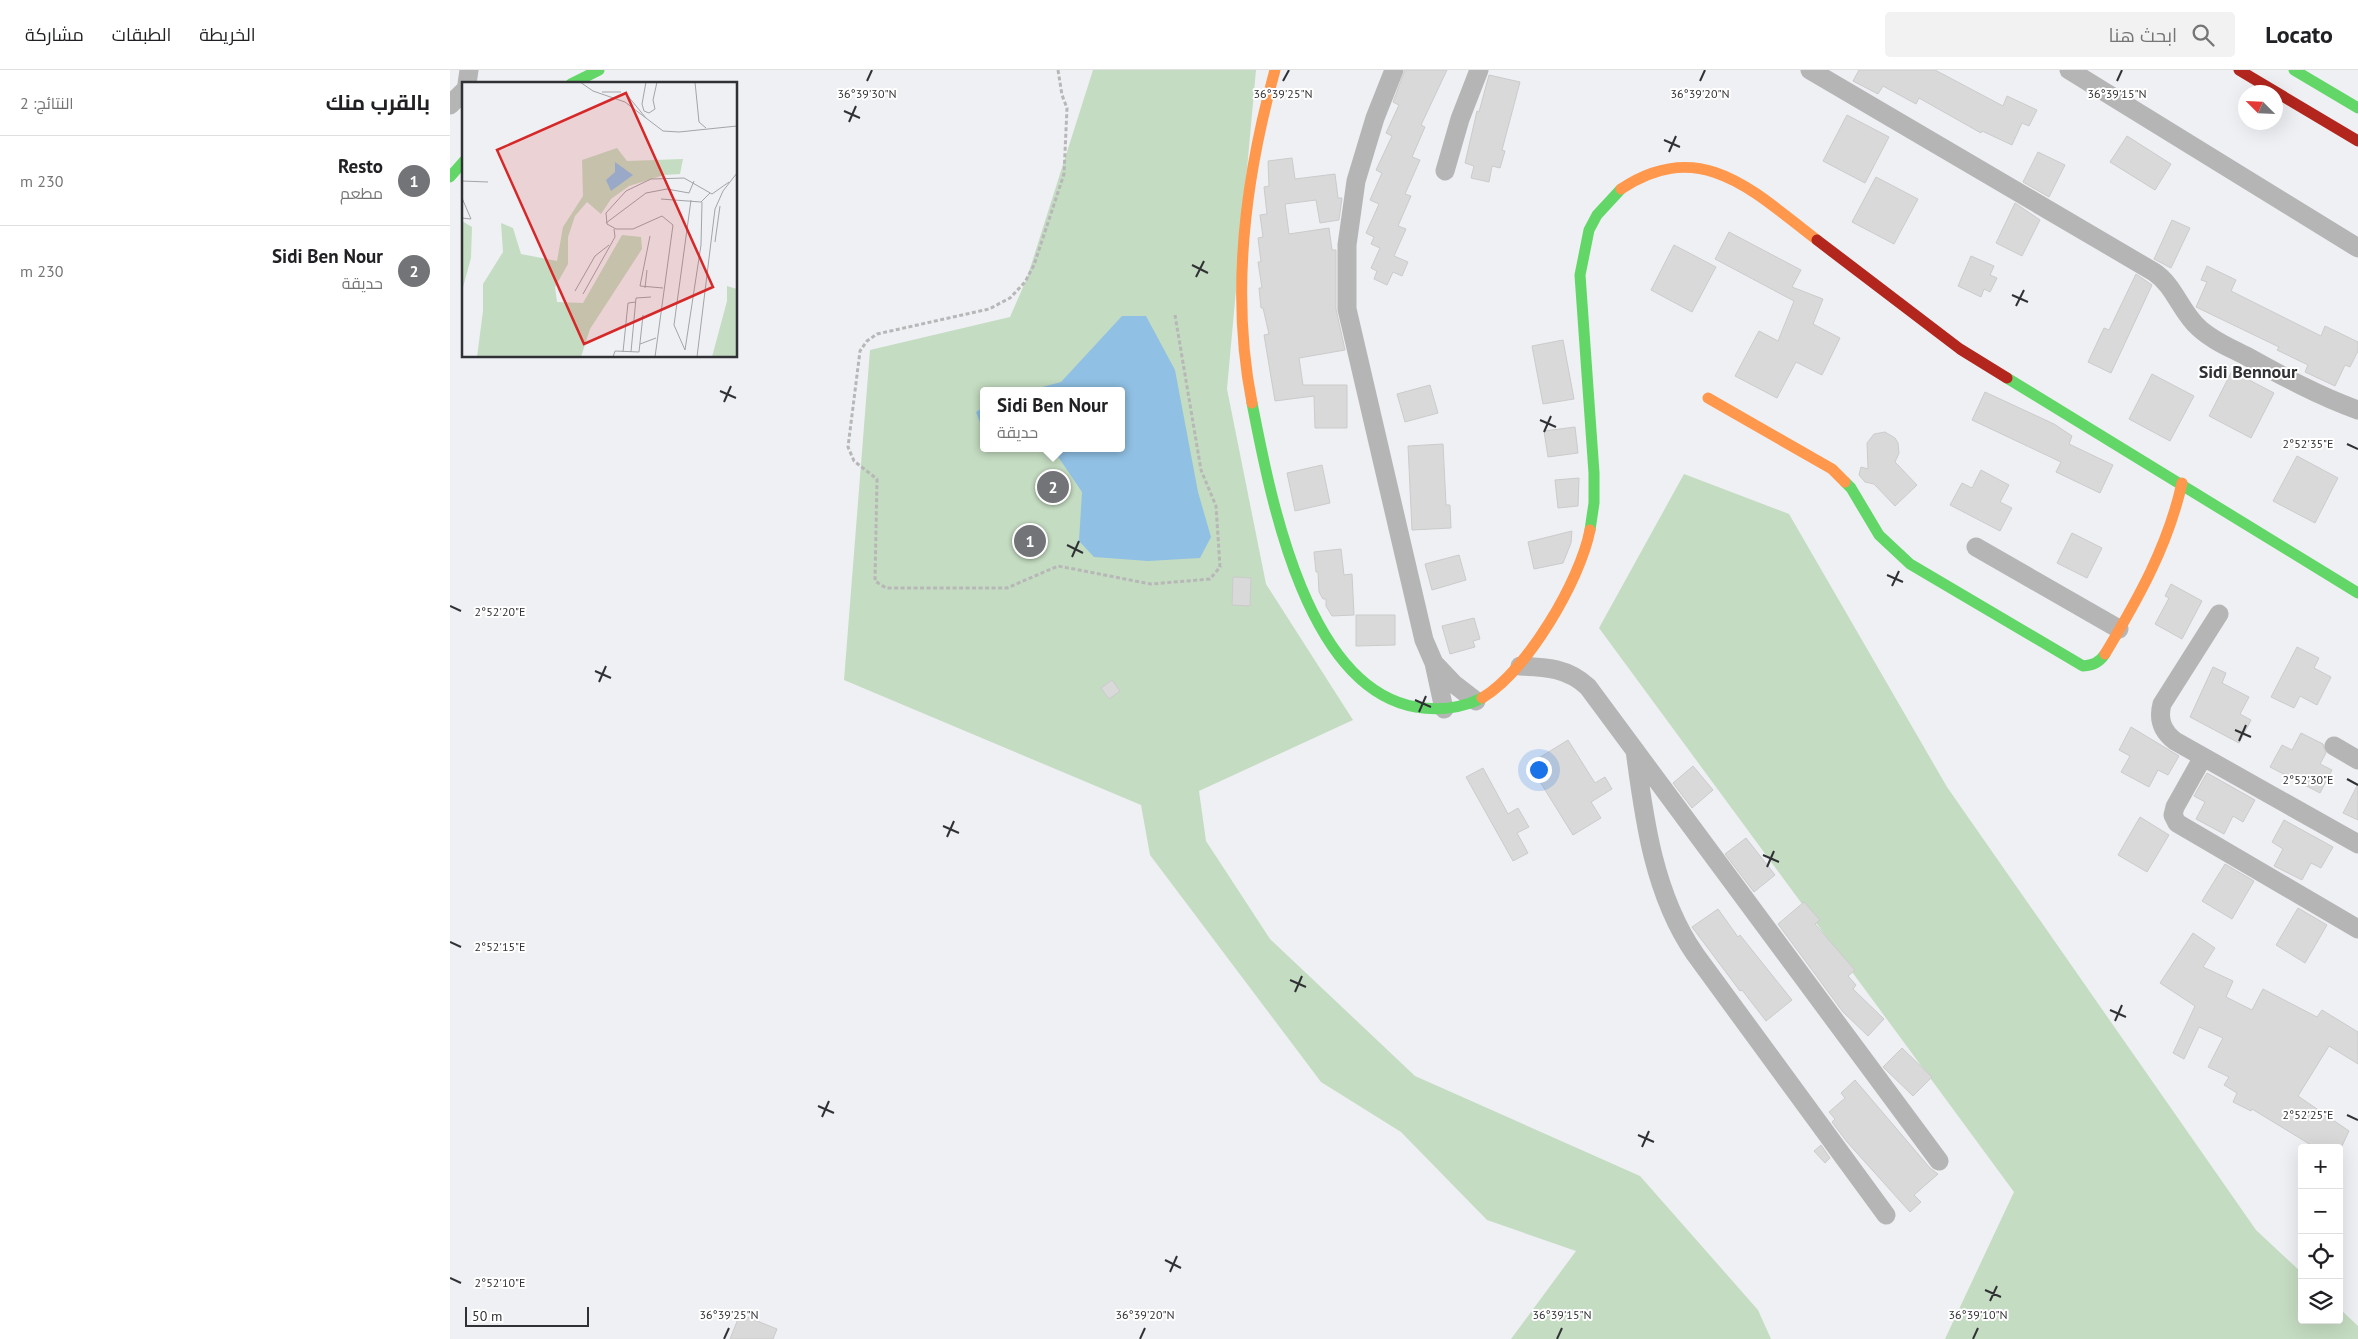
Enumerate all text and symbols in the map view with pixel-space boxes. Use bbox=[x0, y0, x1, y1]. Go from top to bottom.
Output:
search box bbox=[1885, 12, 2235, 57]
text: Locato bbox=[2265, 19, 2333, 50]
icon: search bbox=[2189, 21, 2217, 49]
text: مشاركة bbox=[25, 23, 84, 46]
text: الطبقات bbox=[112, 23, 171, 46]
text: الخريطة bbox=[199, 23, 256, 46]
text: ابحث هنا bbox=[2109, 23, 2177, 47]
inset map bbox=[462, 82, 738, 358]
north arrow bbox=[2238, 85, 2283, 130]
text: 36°39'30"N bbox=[837, 86, 897, 101]
text: 36°39'25"N bbox=[1253, 86, 1313, 101]
text: 36°39'20"N bbox=[1670, 86, 1730, 101]
text: 36°39'15"N bbox=[2087, 86, 2147, 101]
text: بالقرب منك bbox=[326, 89, 430, 116]
text: النتائج: 2 bbox=[20, 93, 74, 113]
text: Resto bbox=[338, 154, 383, 178]
text: 230 m bbox=[20, 171, 63, 191]
text: 1 bbox=[409, 171, 419, 191]
text: مطعم bbox=[340, 183, 383, 203]
text: Sidi Ben Nour bbox=[272, 244, 383, 268]
text: 230 m bbox=[20, 261, 63, 281]
text: 2 bbox=[409, 261, 419, 281]
text: حديقة bbox=[342, 273, 383, 293]
district label: Sidi Bennour bbox=[2199, 360, 2298, 383]
popup bbox=[980, 387, 1125, 452]
text: Sidi Ben Nour bbox=[997, 393, 1108, 417]
text: حديقة bbox=[997, 422, 1038, 442]
text: 2°52'35"E bbox=[2283, 436, 2333, 451]
pin: 2 bbox=[1037, 468, 1069, 506]
pin: 1 bbox=[1014, 522, 1046, 560]
text: 2°52'20"E bbox=[475, 604, 525, 619]
your location bbox=[1526, 757, 1552, 783]
text: 2°52'30"E bbox=[2283, 772, 2333, 787]
text: 2°52'15"E bbox=[475, 939, 525, 954]
text: 2°52'25"E bbox=[2283, 1107, 2333, 1122]
map controls bbox=[2298, 1144, 2343, 1324]
button: + bbox=[2298, 1144, 2343, 1189]
button: − bbox=[2298, 1189, 2343, 1234]
button: locate bbox=[2298, 1234, 2343, 1279]
text: 2°52'10"E bbox=[475, 1275, 525, 1290]
button: layers bbox=[2298, 1279, 2343, 1324]
scale bar bbox=[465, 1304, 589, 1327]
text: 50 m bbox=[472, 1307, 502, 1325]
text: 36°39'25"N bbox=[699, 1307, 759, 1322]
text: 36°39'20"N bbox=[1115, 1307, 1175, 1322]
text: 36°39'15"N bbox=[1532, 1307, 1592, 1322]
text: 36°39'10"N bbox=[1948, 1307, 2008, 1322]

